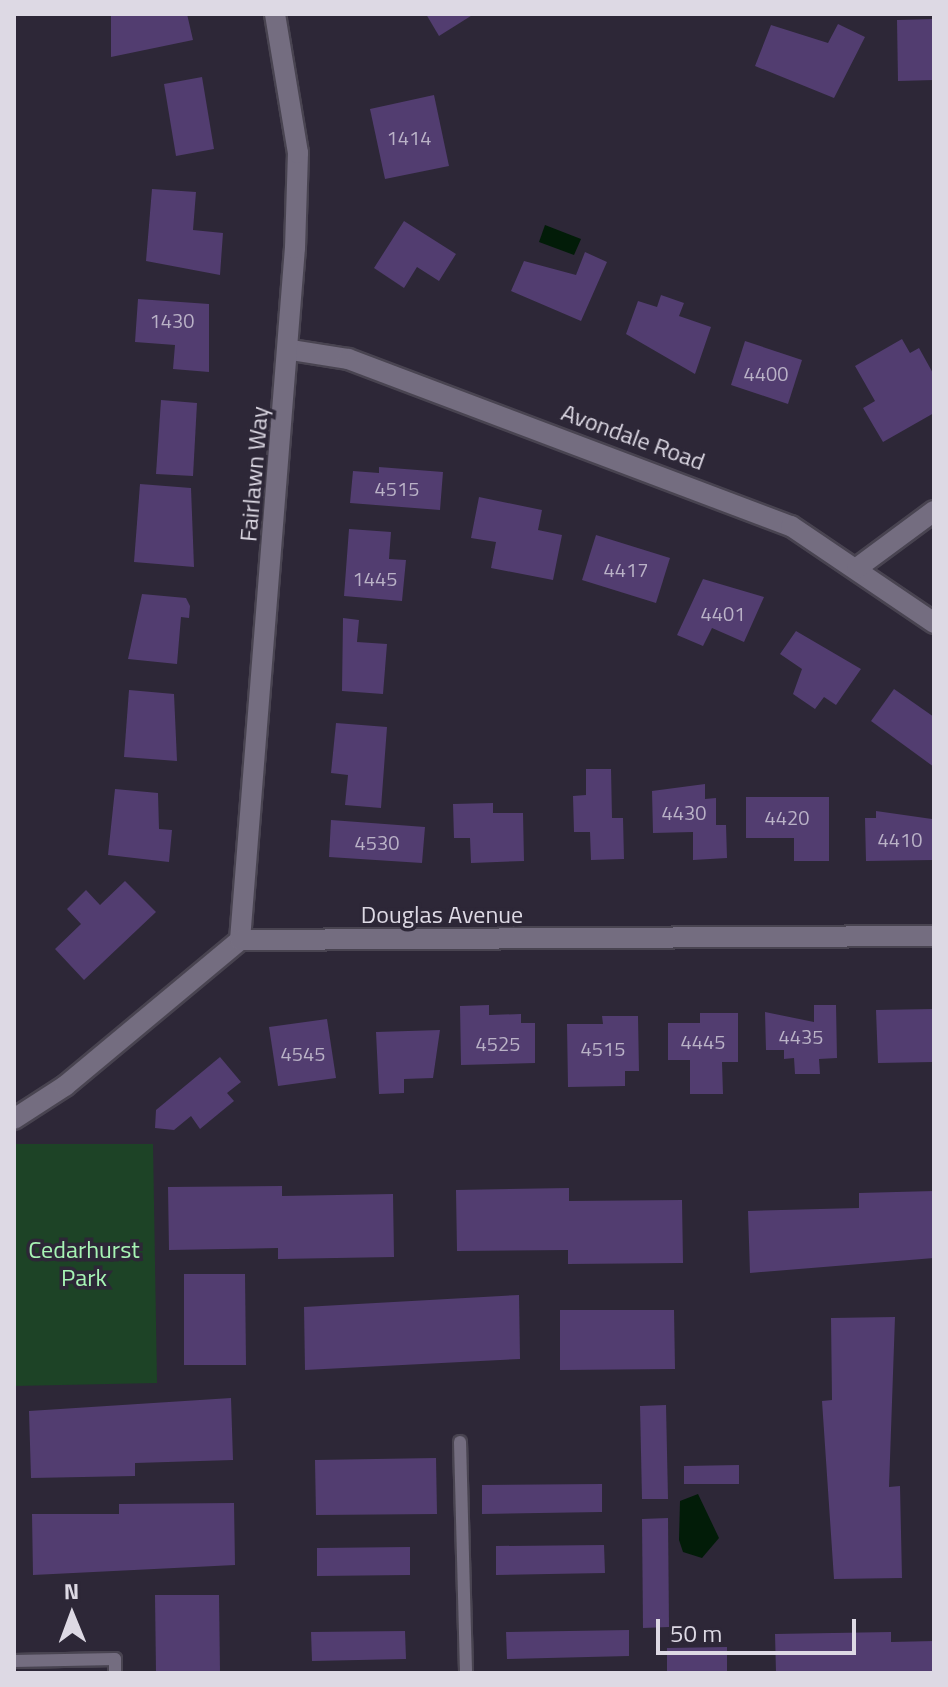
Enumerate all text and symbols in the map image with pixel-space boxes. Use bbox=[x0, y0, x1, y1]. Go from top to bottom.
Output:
house number: 1414 bbox=[387, 125, 431, 149]
house number: 1430 bbox=[150, 308, 194, 332]
house number: 4400 bbox=[744, 361, 788, 385]
street label: Avondale Road bbox=[557, 398, 709, 476]
street label: Fairlawn Way bbox=[234, 405, 274, 543]
house number: 4515 bbox=[375, 476, 419, 500]
house number: 4417 bbox=[604, 557, 648, 581]
house number: 1445 bbox=[353, 566, 397, 590]
house number: 4401 bbox=[701, 601, 745, 625]
house number: 4430 bbox=[662, 800, 706, 824]
house number: 4420 bbox=[765, 805, 809, 829]
house number: 4410 bbox=[878, 827, 922, 851]
house number: 4530 bbox=[355, 830, 399, 854]
street label: Douglas Avenue bbox=[361, 901, 523, 929]
house number: 4435 bbox=[779, 1024, 823, 1048]
house number: 4445 bbox=[681, 1029, 725, 1053]
house number: 4525 bbox=[476, 1031, 520, 1055]
house number: 4515 bbox=[581, 1036, 625, 1060]
house number: 4545 bbox=[281, 1041, 325, 1065]
park label: Cedarhurst Park bbox=[28, 1236, 140, 1292]
text: N bbox=[64, 1574, 80, 1608]
north arrow bbox=[32, 1575, 112, 1655]
scale bar bbox=[660, 1603, 860, 1653]
text: 50 m bbox=[670, 1615, 722, 1651]

